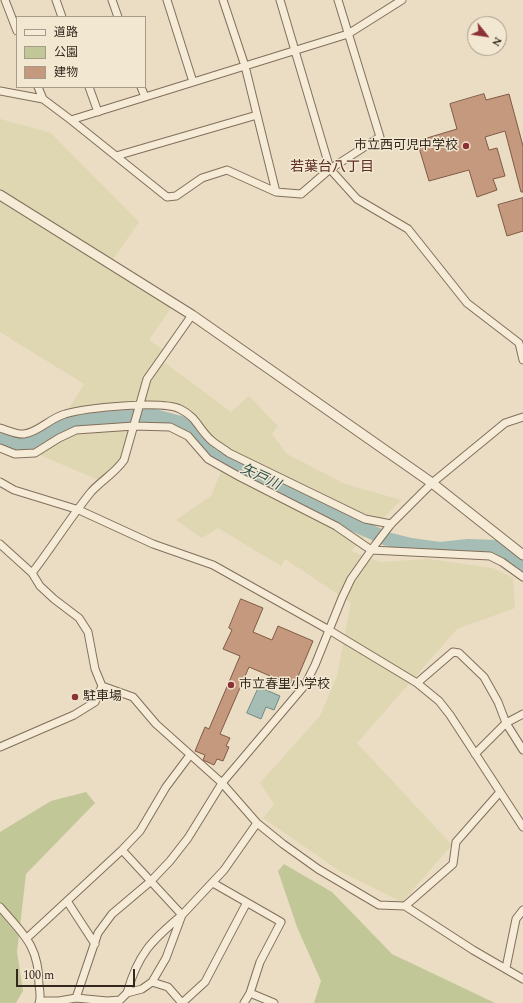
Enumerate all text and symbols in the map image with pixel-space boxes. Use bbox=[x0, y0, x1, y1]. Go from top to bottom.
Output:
legend bbox=[16, 16, 146, 88]
north arrow bbox=[467, 16, 507, 56]
text: 道路 bbox=[54, 23, 78, 42]
text: N bbox=[487, 34, 507, 50]
text: 公園 bbox=[54, 43, 78, 62]
text: 建物 bbox=[54, 63, 78, 82]
place label: 市立西可児中学校 bbox=[354, 138, 458, 154]
marker: 市立西可児中学校 bbox=[461, 141, 471, 151]
district label: 若葉台八丁目 bbox=[290, 160, 374, 176]
water label: 矢戸川 bbox=[237, 462, 283, 494]
place label: 市立春里小学校 bbox=[239, 677, 330, 693]
marker: 市立春里小学校 bbox=[226, 680, 236, 690]
place label: 駐車場 bbox=[83, 689, 122, 705]
marker: 駐車場 bbox=[70, 692, 80, 702]
scale bar bbox=[18, 961, 137, 987]
text: 100 m bbox=[23, 966, 54, 985]

